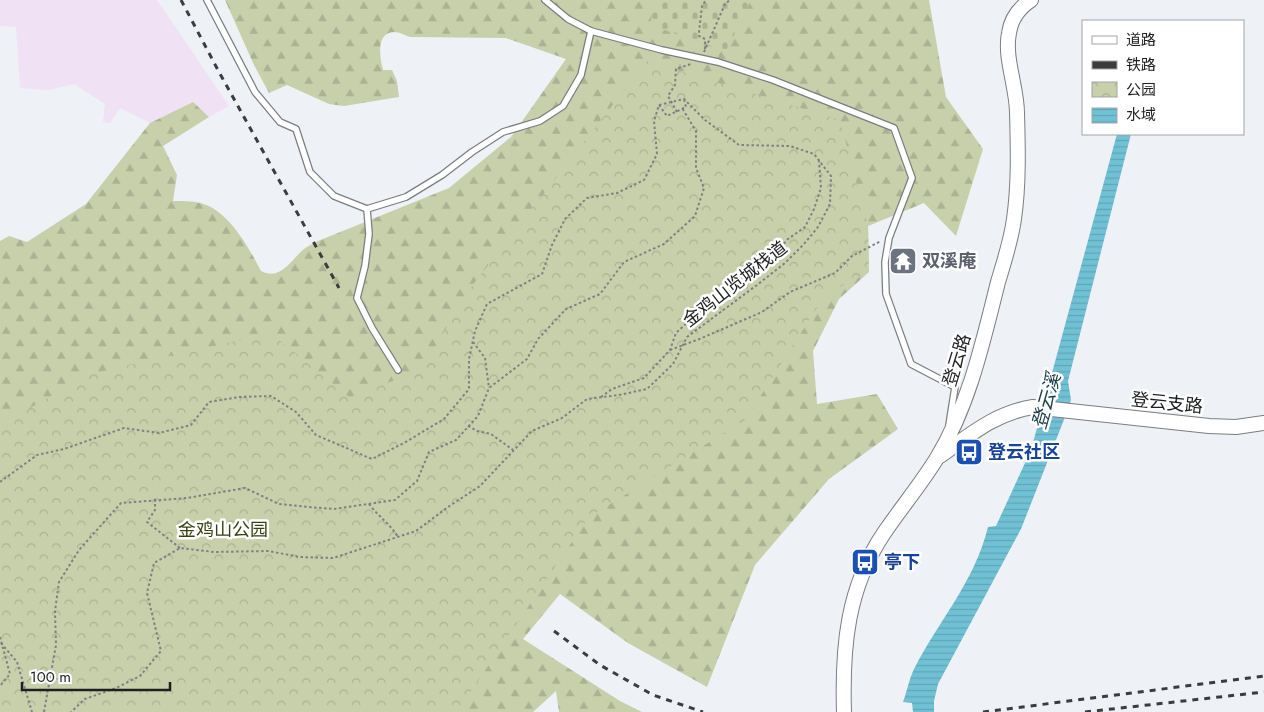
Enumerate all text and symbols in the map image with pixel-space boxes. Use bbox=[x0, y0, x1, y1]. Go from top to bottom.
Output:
legend bbox=[1082, 20, 1244, 135]
text: 道路 bbox=[1126, 29, 1156, 51]
text: 铁路 bbox=[1126, 54, 1156, 76]
text: 公园 bbox=[1126, 79, 1156, 101]
text: 水域 bbox=[1126, 104, 1156, 126]
street label: 金鸡山览城栈道 bbox=[677, 235, 793, 333]
temple icon: 双溪庵 bbox=[888, 246, 918, 276]
place label: 双溪庵 bbox=[922, 248, 976, 274]
street label: 登云路 bbox=[937, 330, 977, 390]
water label: 登云溪 bbox=[1026, 368, 1068, 432]
street label: 登云支路 bbox=[1130, 386, 1204, 420]
bus stop icon: 登云社区 bbox=[954, 437, 984, 467]
place label: 登云社区 bbox=[988, 439, 1060, 465]
park label: 金鸡山公园 bbox=[178, 517, 268, 543]
bus stop icon: 亭下 bbox=[850, 547, 880, 577]
place label: 亭下 bbox=[884, 549, 920, 575]
scale bar bbox=[22, 660, 170, 692]
text: 100 m bbox=[30, 666, 71, 688]

